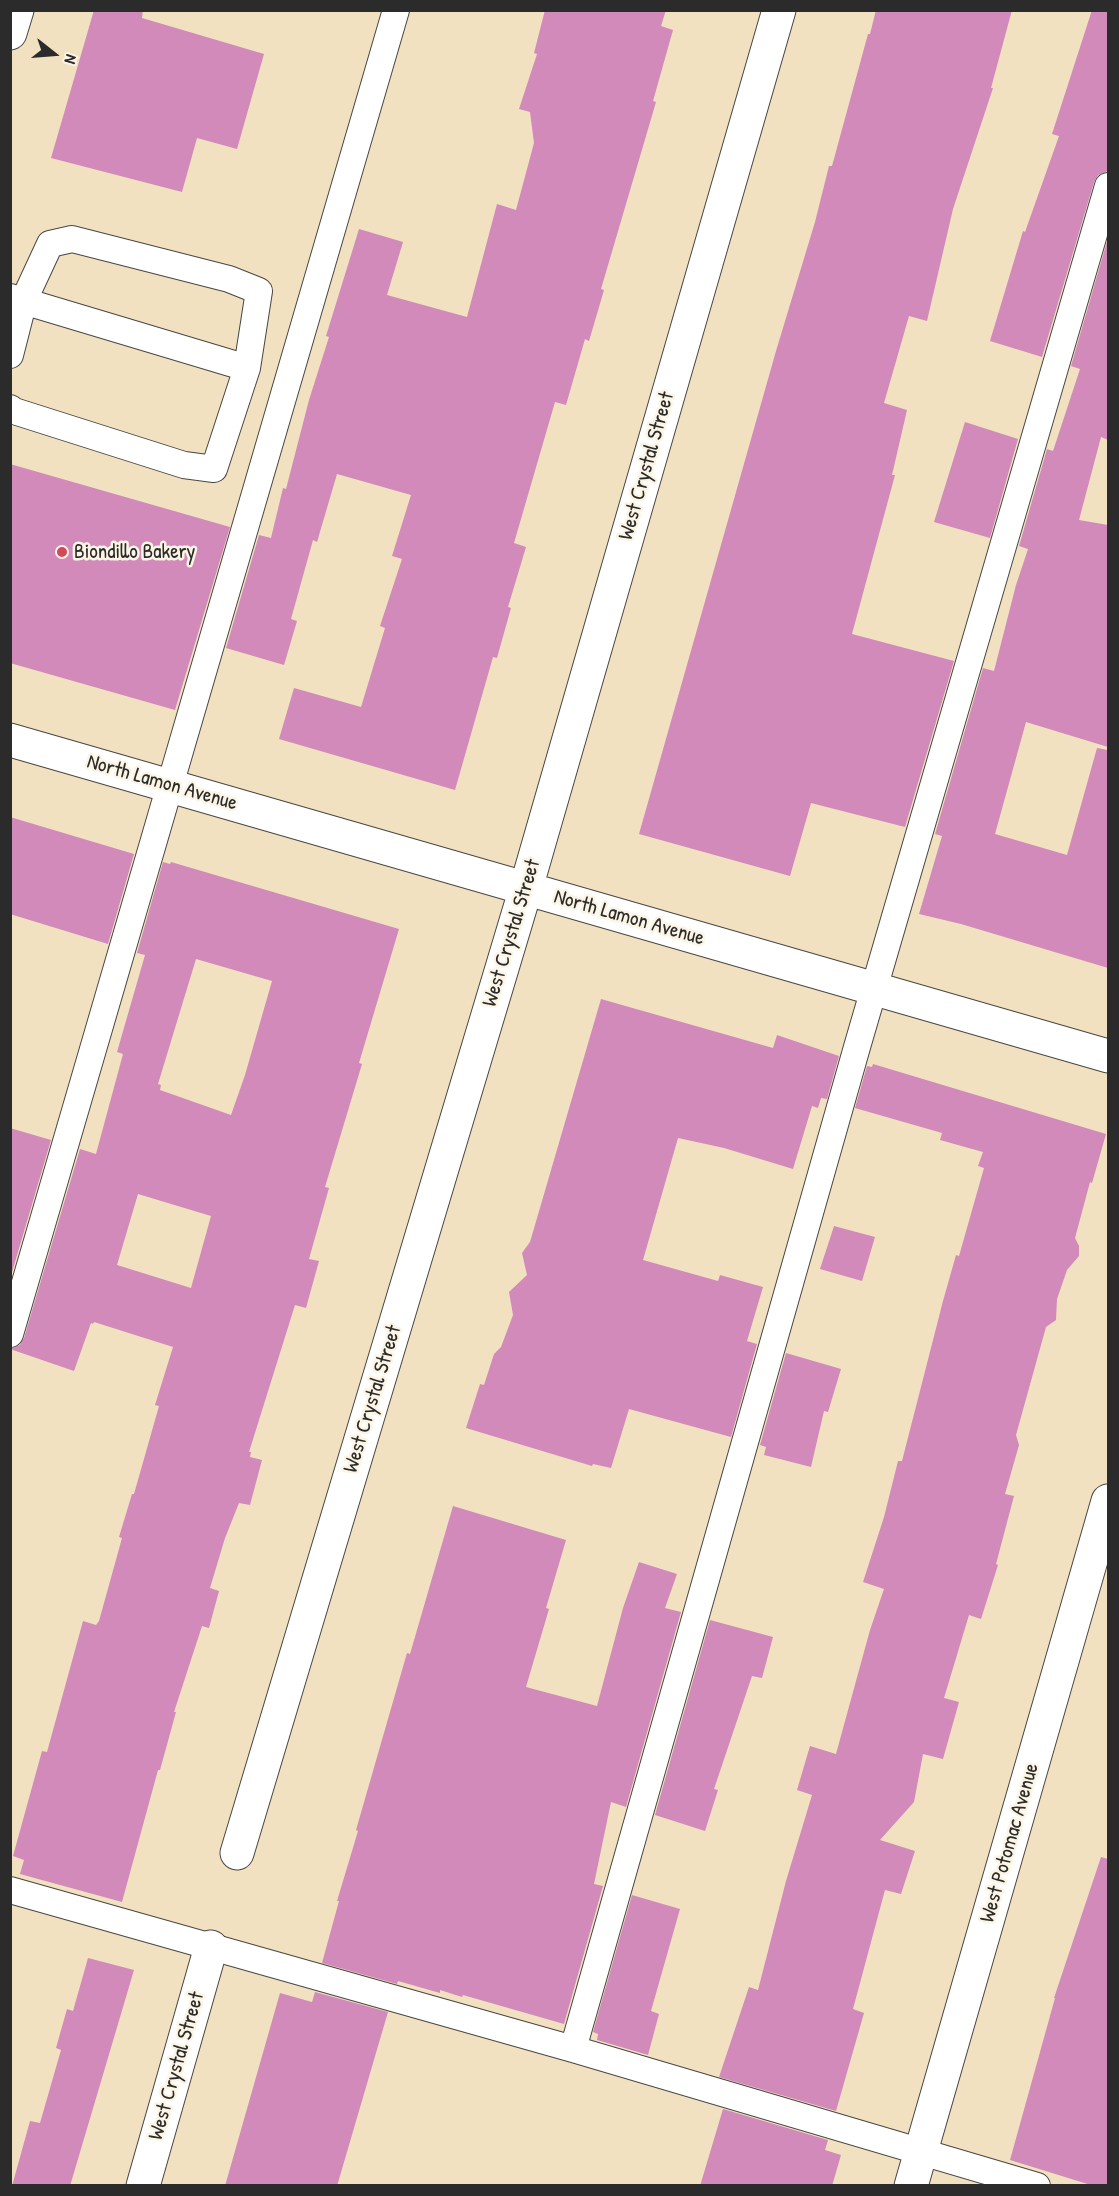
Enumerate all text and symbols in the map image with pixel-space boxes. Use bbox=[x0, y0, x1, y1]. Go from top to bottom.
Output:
north arrow bbox=[24, 24, 84, 84]
text: N bbox=[59, 52, 83, 67]
street label: West Crystal Street bbox=[614, 389, 680, 543]
place label: Biondillo Bakery bbox=[74, 539, 195, 565]
marker: Biondillo Bakery bbox=[55, 545, 69, 559]
street label: North Lamon Avenue bbox=[84, 750, 240, 816]
street label: West Crystal Street bbox=[478, 856, 546, 1010]
street label: North Lamon Avenue bbox=[551, 885, 707, 951]
street label: West Crystal Street bbox=[339, 1322, 407, 1476]
street label: West Potomac Avenue bbox=[975, 1760, 1045, 1926]
street label: West Crystal Street bbox=[144, 1989, 210, 2143]

